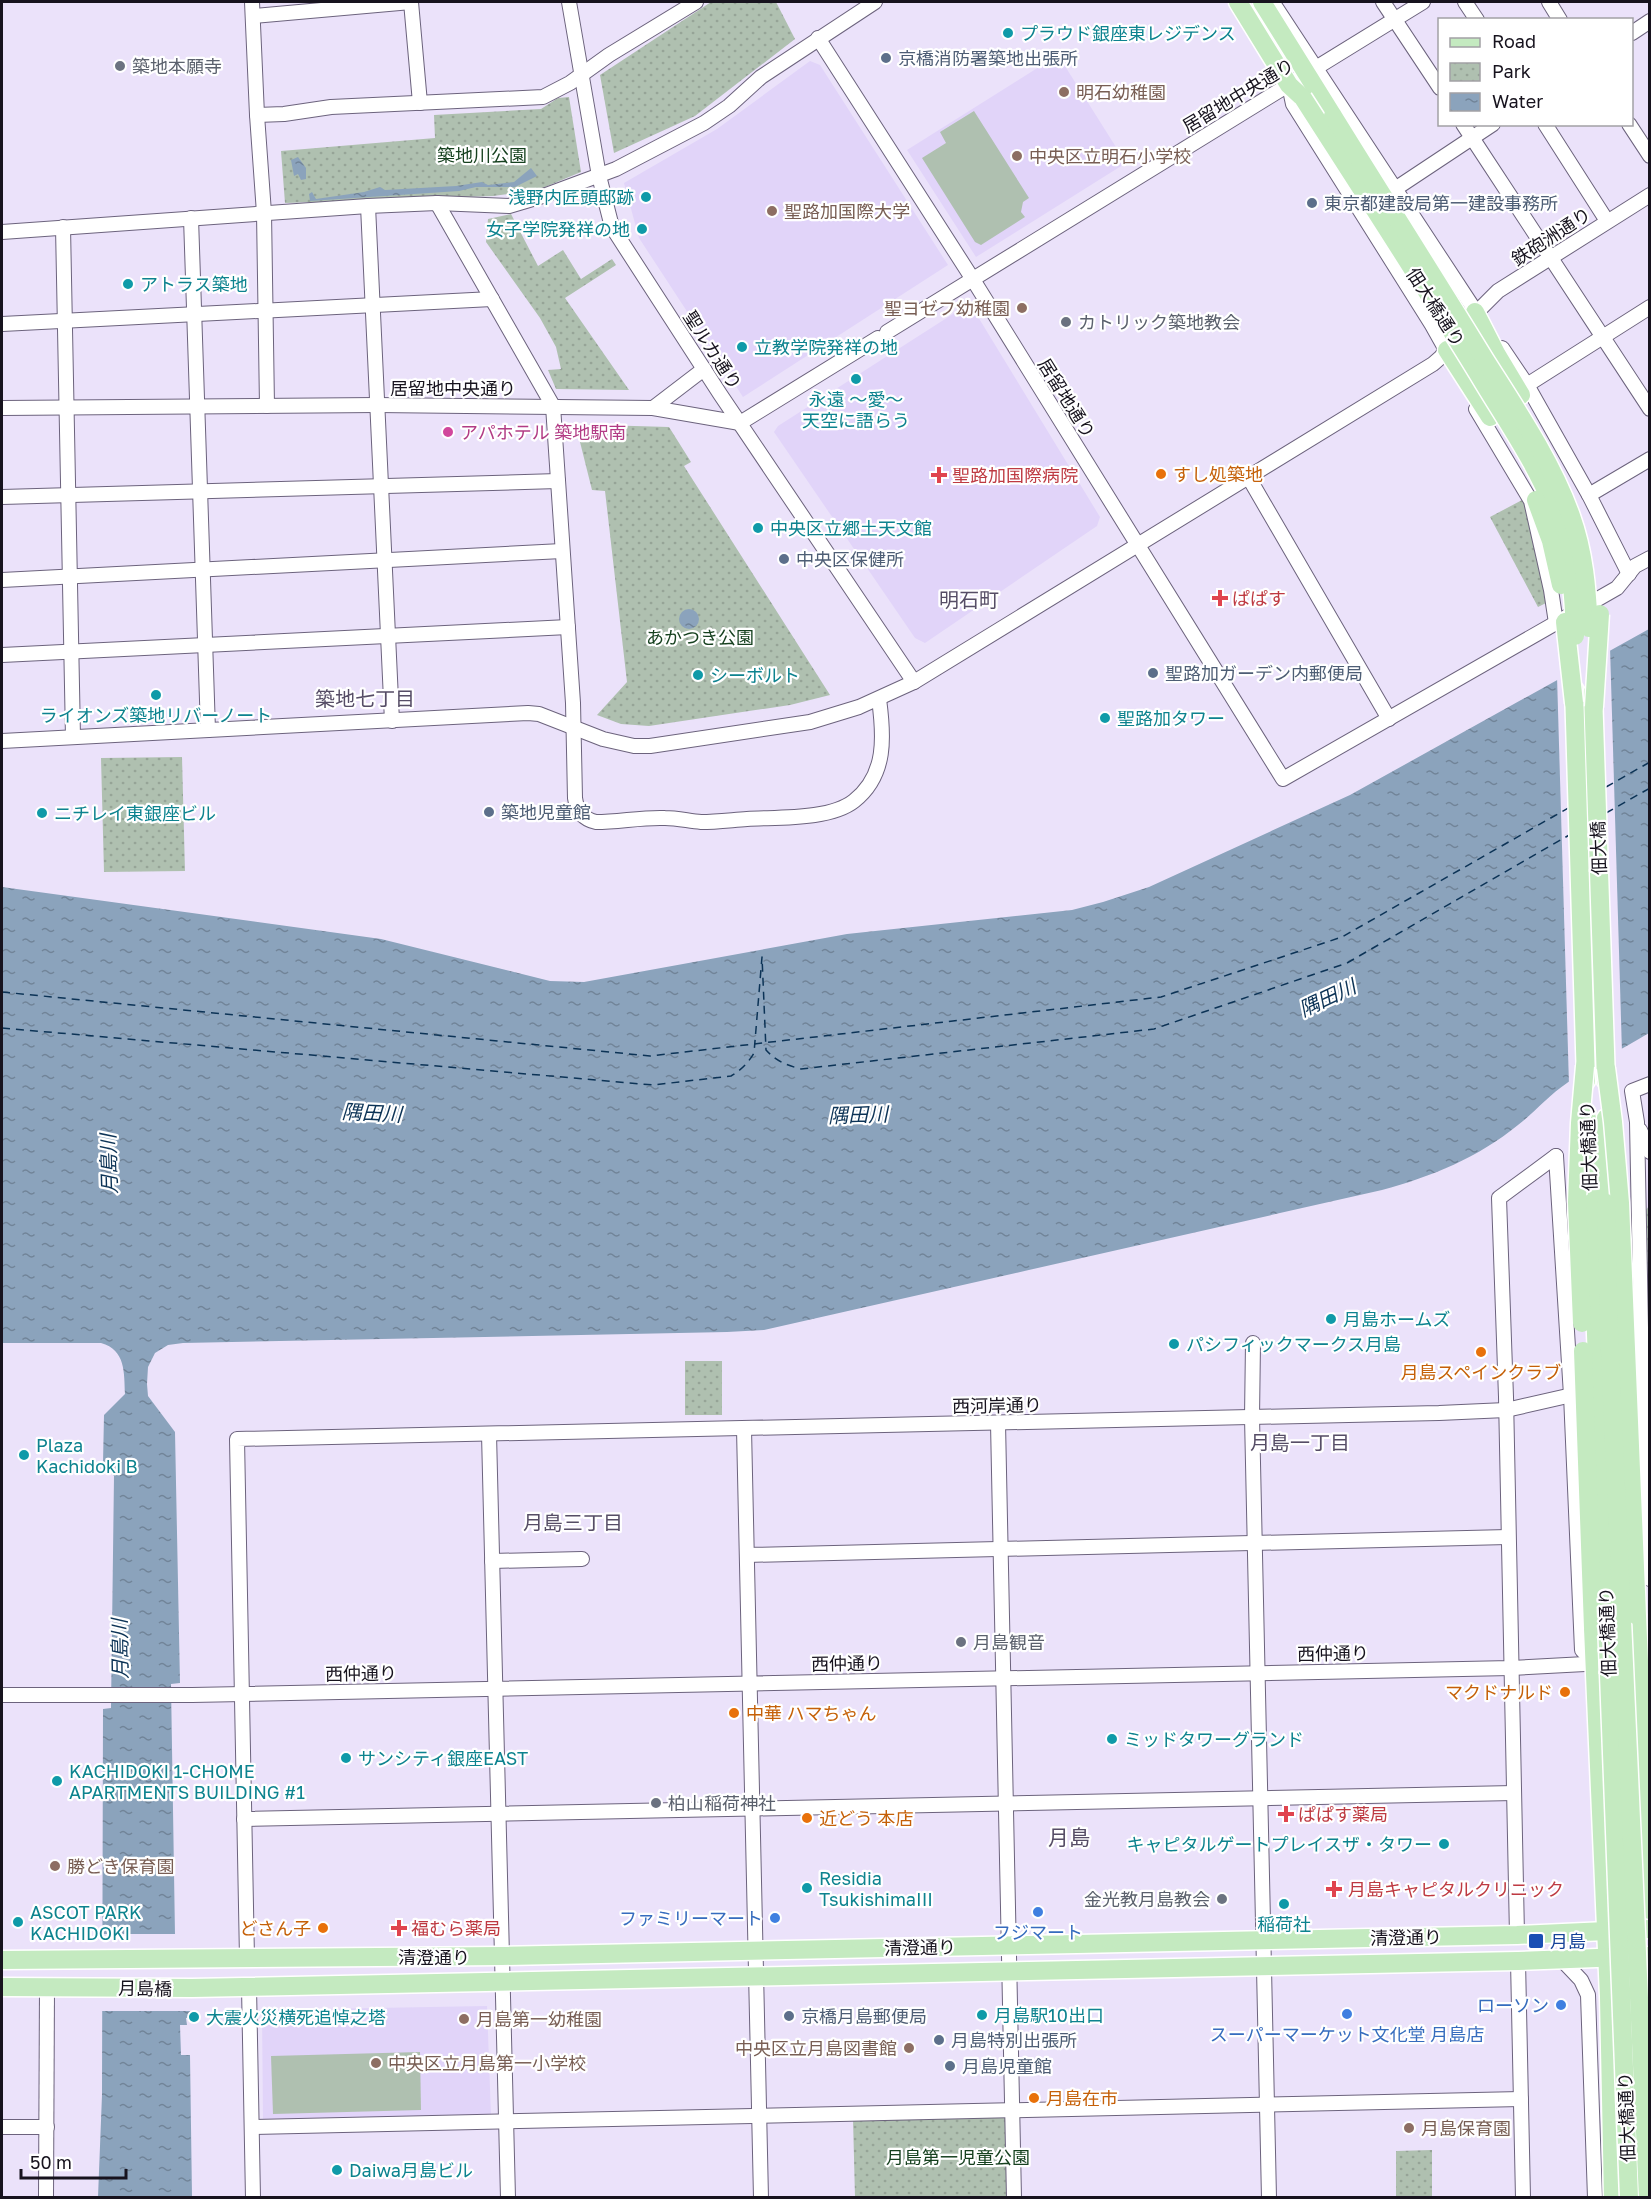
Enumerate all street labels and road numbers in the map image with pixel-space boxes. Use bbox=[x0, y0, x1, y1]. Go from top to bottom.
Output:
street label: 居留地中央通り bbox=[1178, 53, 1298, 137]
street label: 鉄砲洲通り bbox=[1507, 202, 1595, 270]
street label: 佃大橋通り bbox=[1402, 263, 1470, 351]
street label: 聖ルカ通り bbox=[679, 306, 747, 394]
street label: 居留地通り bbox=[1034, 354, 1100, 442]
street label: 居留地中央通り bbox=[390, 377, 516, 399]
street label: 佃大橋 bbox=[1586, 821, 1610, 875]
street label: 佃大橋通り bbox=[1575, 1101, 1601, 1191]
street label: 西河岸通り bbox=[952, 1393, 1042, 1417]
street label: 佃大橋通り bbox=[1594, 1587, 1620, 1677]
street label: 西仲通り bbox=[1297, 1641, 1369, 1665]
street label: 西仲通り bbox=[811, 1651, 883, 1675]
street label: 西仲通り bbox=[325, 1661, 397, 1685]
street label: 清澄通り bbox=[1370, 1925, 1442, 1949]
street label: 清澄通り bbox=[884, 1935, 956, 1959]
street label: 清澄通り bbox=[398, 1946, 470, 1968]
street label: 月島橋 bbox=[118, 1977, 172, 1999]
street label: 佃大橋通り bbox=[1613, 2072, 1639, 2162]

